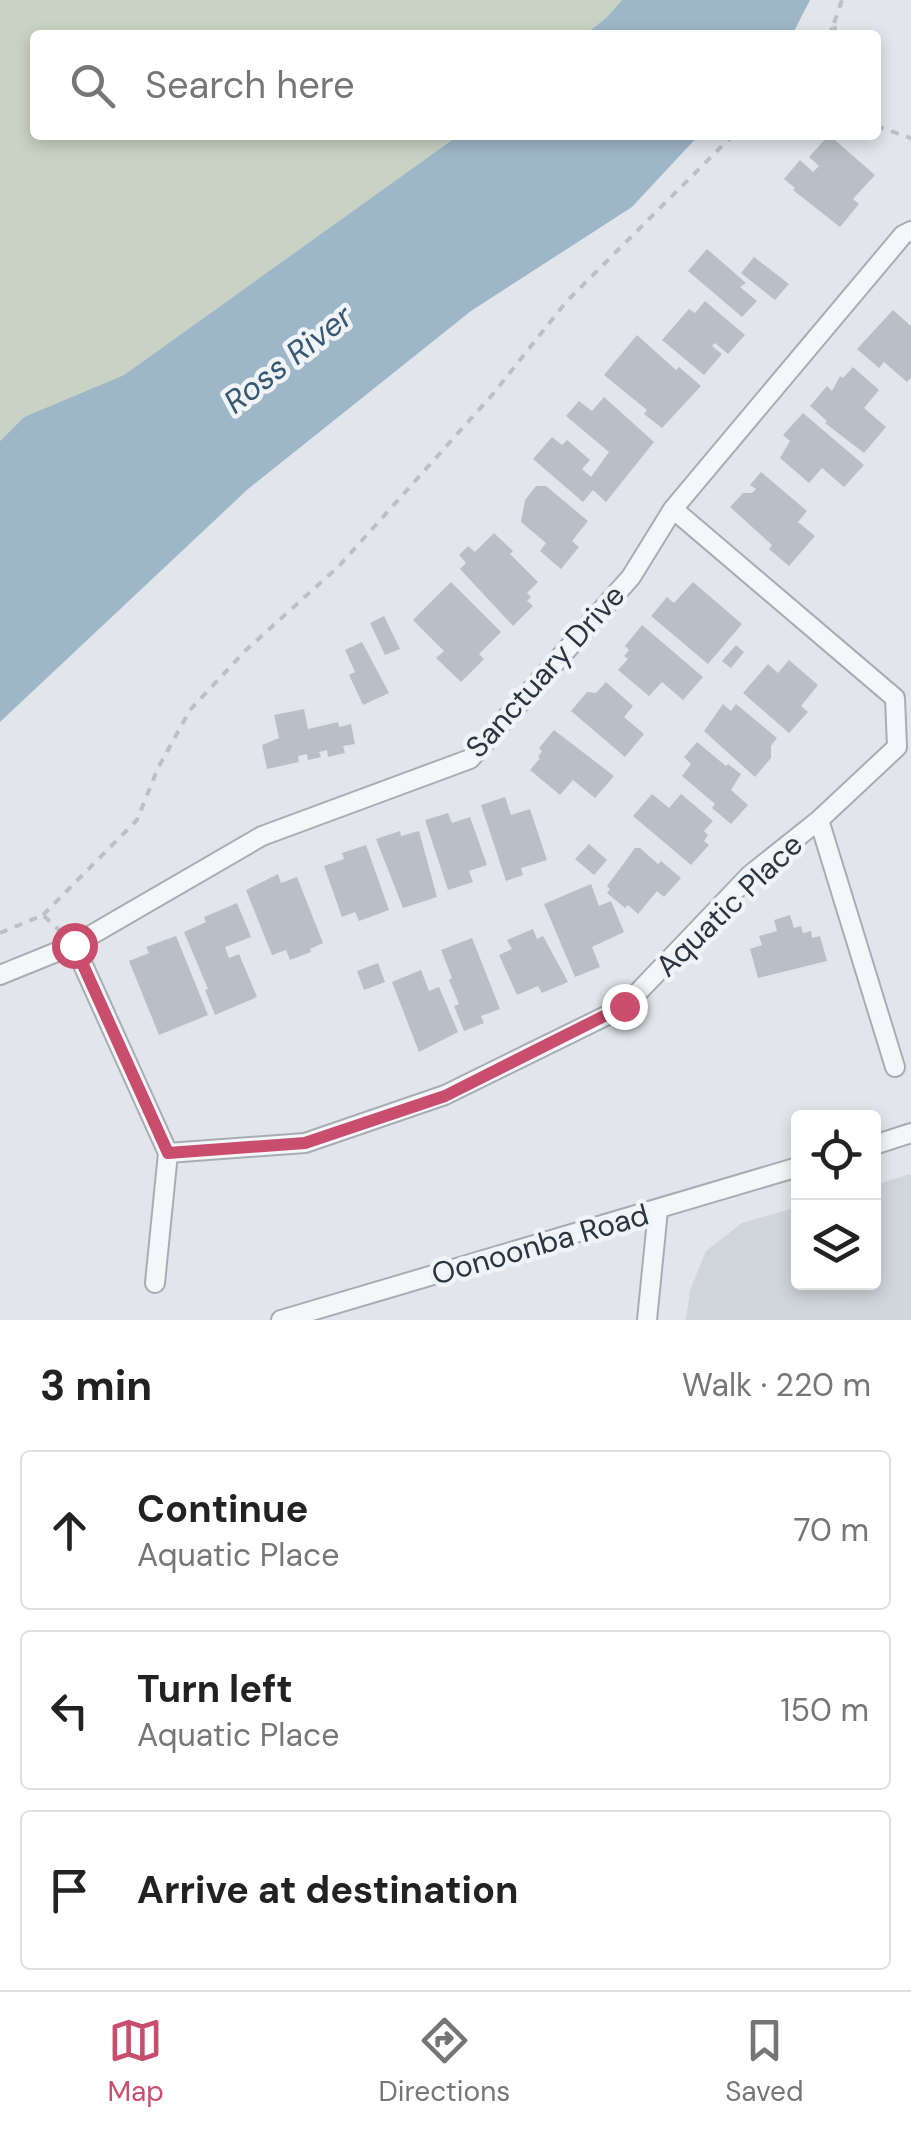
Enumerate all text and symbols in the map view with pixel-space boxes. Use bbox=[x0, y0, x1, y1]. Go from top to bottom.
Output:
search box bbox=[30, 30, 881, 140]
icon: search bbox=[65, 58, 120, 113]
text: Search here bbox=[145, 60, 355, 110]
water label: Ross River bbox=[215, 295, 362, 423]
street label: Sanctuary Drive bbox=[457, 576, 633, 766]
street label: Aquatic Place bbox=[647, 825, 811, 985]
route start bbox=[52, 923, 98, 969]
route end bbox=[602, 984, 648, 1030]
map controls bbox=[791, 1110, 881, 1290]
button: locate bbox=[791, 1110, 881, 1200]
street label: Oonoonba Road bbox=[427, 1194, 653, 1294]
button: layers bbox=[791, 1200, 881, 1290]
text: 3 min bbox=[40, 1358, 152, 1413]
text: Walk · 220 m bbox=[682, 1364, 871, 1406]
text: Continue bbox=[137, 1484, 308, 1534]
icon: ahead bbox=[42, 1503, 97, 1558]
text: 70 m bbox=[793, 1509, 869, 1551]
text: Aquatic Place bbox=[137, 1534, 339, 1576]
text: Turn left bbox=[137, 1664, 293, 1714]
icon: left bbox=[42, 1683, 97, 1738]
text: 150 m bbox=[781, 1689, 869, 1731]
text: Aquatic Place bbox=[137, 1714, 339, 1756]
icon: arrive bbox=[42, 1863, 97, 1918]
text: Arrive at destination bbox=[137, 1865, 519, 1915]
tab: Map bbox=[107, 2013, 164, 2110]
tab: Directions bbox=[379, 2013, 510, 2110]
tab: Saved bbox=[725, 2013, 804, 2110]

